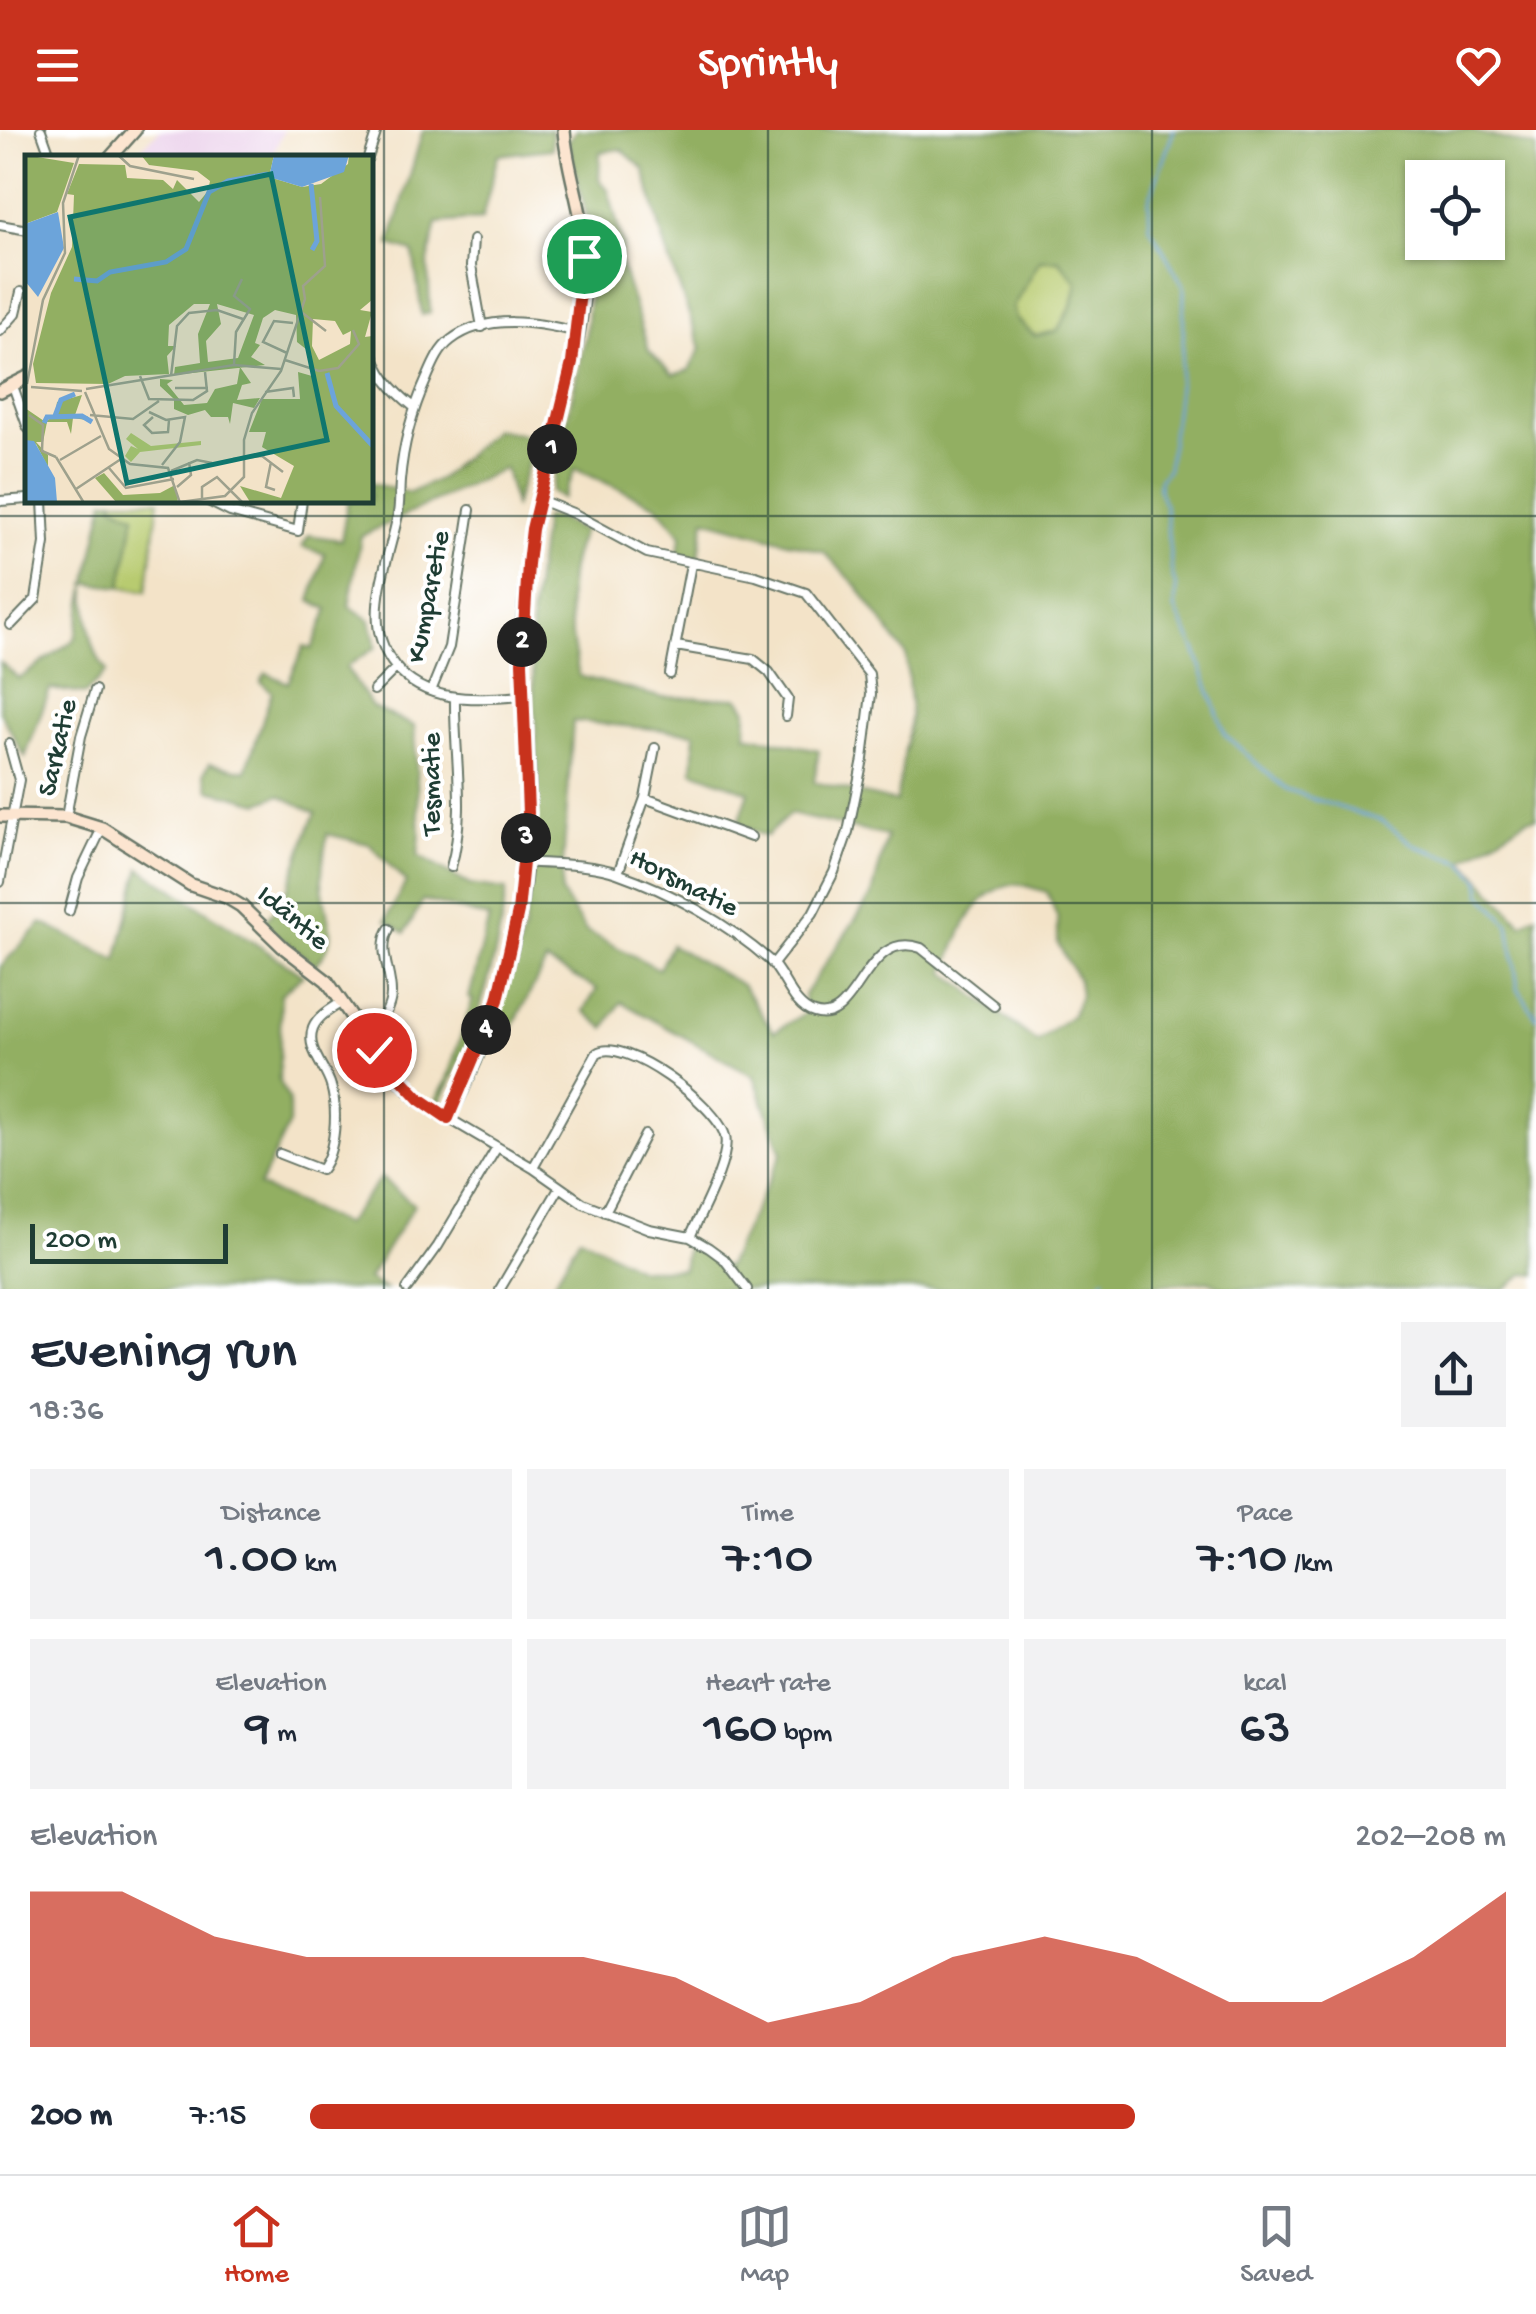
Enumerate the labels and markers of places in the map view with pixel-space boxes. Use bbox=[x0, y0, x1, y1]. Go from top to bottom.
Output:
pin bbox=[542, 214, 627, 299]
pin: 1 bbox=[527, 424, 577, 474]
pin: 2 bbox=[497, 617, 547, 667]
pin: 3 bbox=[501, 813, 551, 863]
pin: 4 bbox=[461, 1005, 511, 1055]
pin bbox=[332, 1008, 417, 1093]

